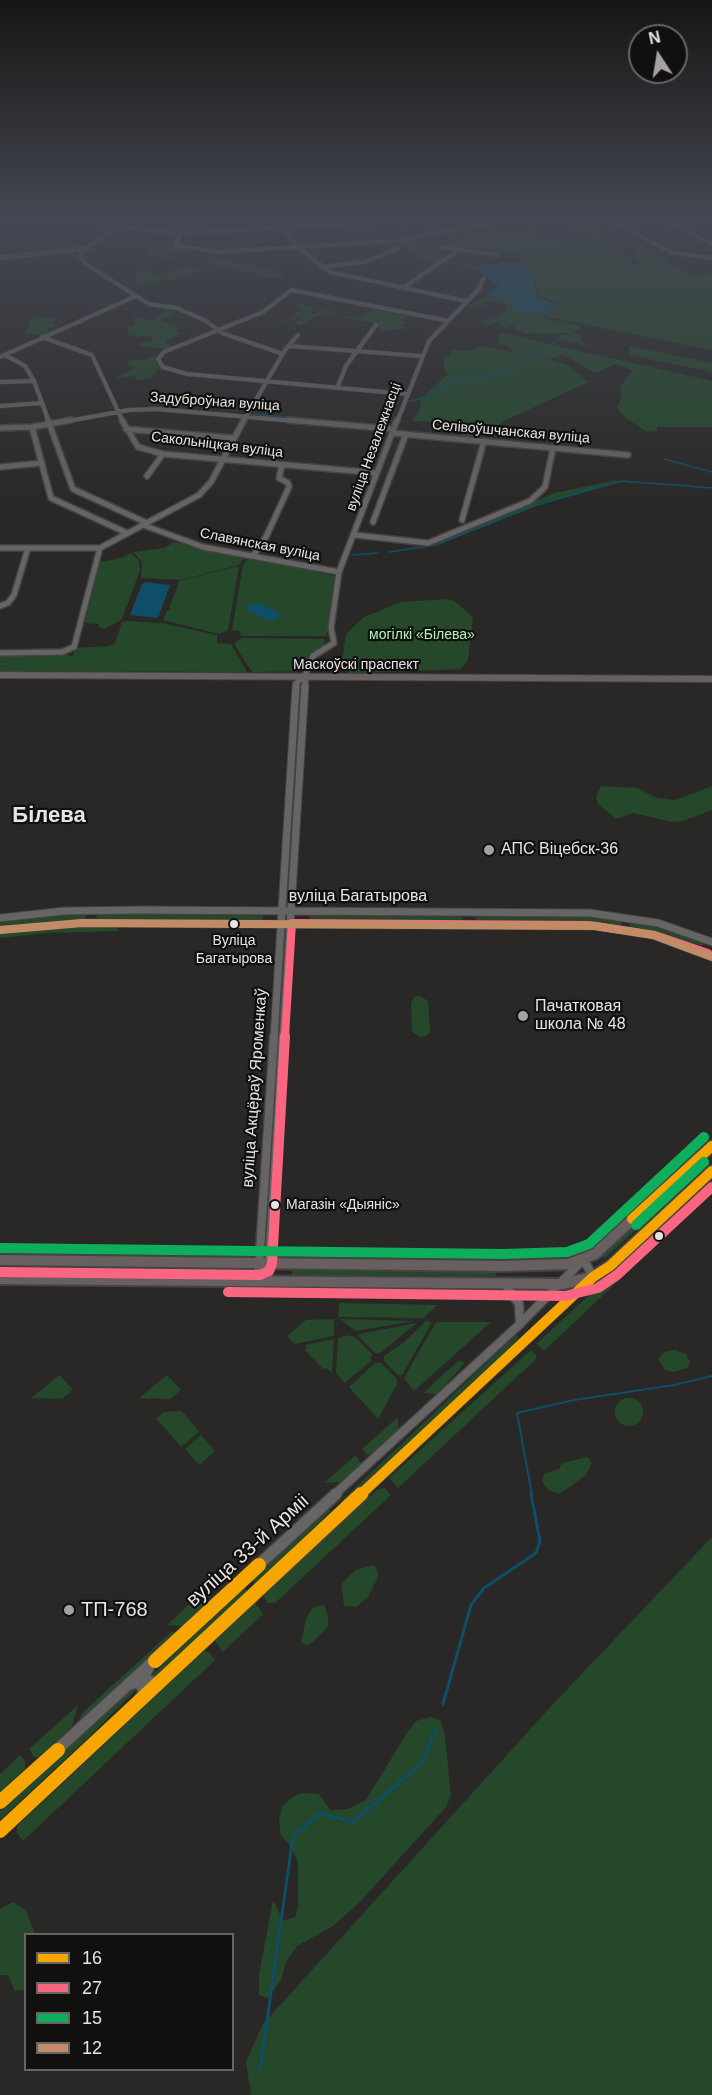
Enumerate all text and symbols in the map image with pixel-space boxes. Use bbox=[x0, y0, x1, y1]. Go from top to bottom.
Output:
north arrow bbox=[628, 24, 688, 84]
text: N bbox=[647, 28, 662, 47]
street label: вуліца Незалежнасці bbox=[343, 381, 405, 513]
street label: Задуброўная вуліца bbox=[150, 389, 280, 415]
street label: Селівоўшчанская вуліца bbox=[431, 417, 591, 447]
street label: Сакольніцкая вуліца bbox=[150, 429, 284, 461]
street label: Славянская вуліца bbox=[198, 525, 322, 565]
park label: могілкі «Білева» bbox=[369, 627, 475, 643]
street label: Маскоўскі праспект bbox=[293, 657, 419, 673]
district label: Білева bbox=[12, 803, 86, 829]
place label: АПС Віцебск-36 bbox=[501, 840, 618, 860]
marker: АПС Віцебск-36 bbox=[482, 843, 496, 857]
street label: вуліца Багатырова bbox=[289, 887, 427, 907]
marker: Вуліца Багатырова bbox=[228, 918, 240, 930]
place label: Вуліца Багатырова bbox=[196, 933, 272, 966]
street label: вуліца Акцёраў Яроменкаў bbox=[238, 988, 272, 1188]
place label: Пачатковая школа № 48 bbox=[535, 997, 626, 1035]
marker: Пачатковая школа № 48 bbox=[516, 1009, 530, 1023]
place label: Магазін «Дыяніс» bbox=[286, 1197, 400, 1213]
marker: Магазін «Дыяніс» bbox=[269, 1199, 281, 1211]
unlabelled marker bbox=[653, 1230, 665, 1242]
street label: вуліца 33-й Арміі bbox=[182, 1490, 314, 1612]
place label: ТП-768 bbox=[81, 1598, 148, 1622]
marker: ТП-768 bbox=[62, 1603, 76, 1617]
legend bbox=[24, 1933, 234, 2071]
text: 16 bbox=[82, 1948, 102, 1968]
text: 27 bbox=[82, 1978, 102, 1998]
text: 15 bbox=[82, 2008, 102, 2028]
text: 12 bbox=[82, 2038, 102, 2058]

